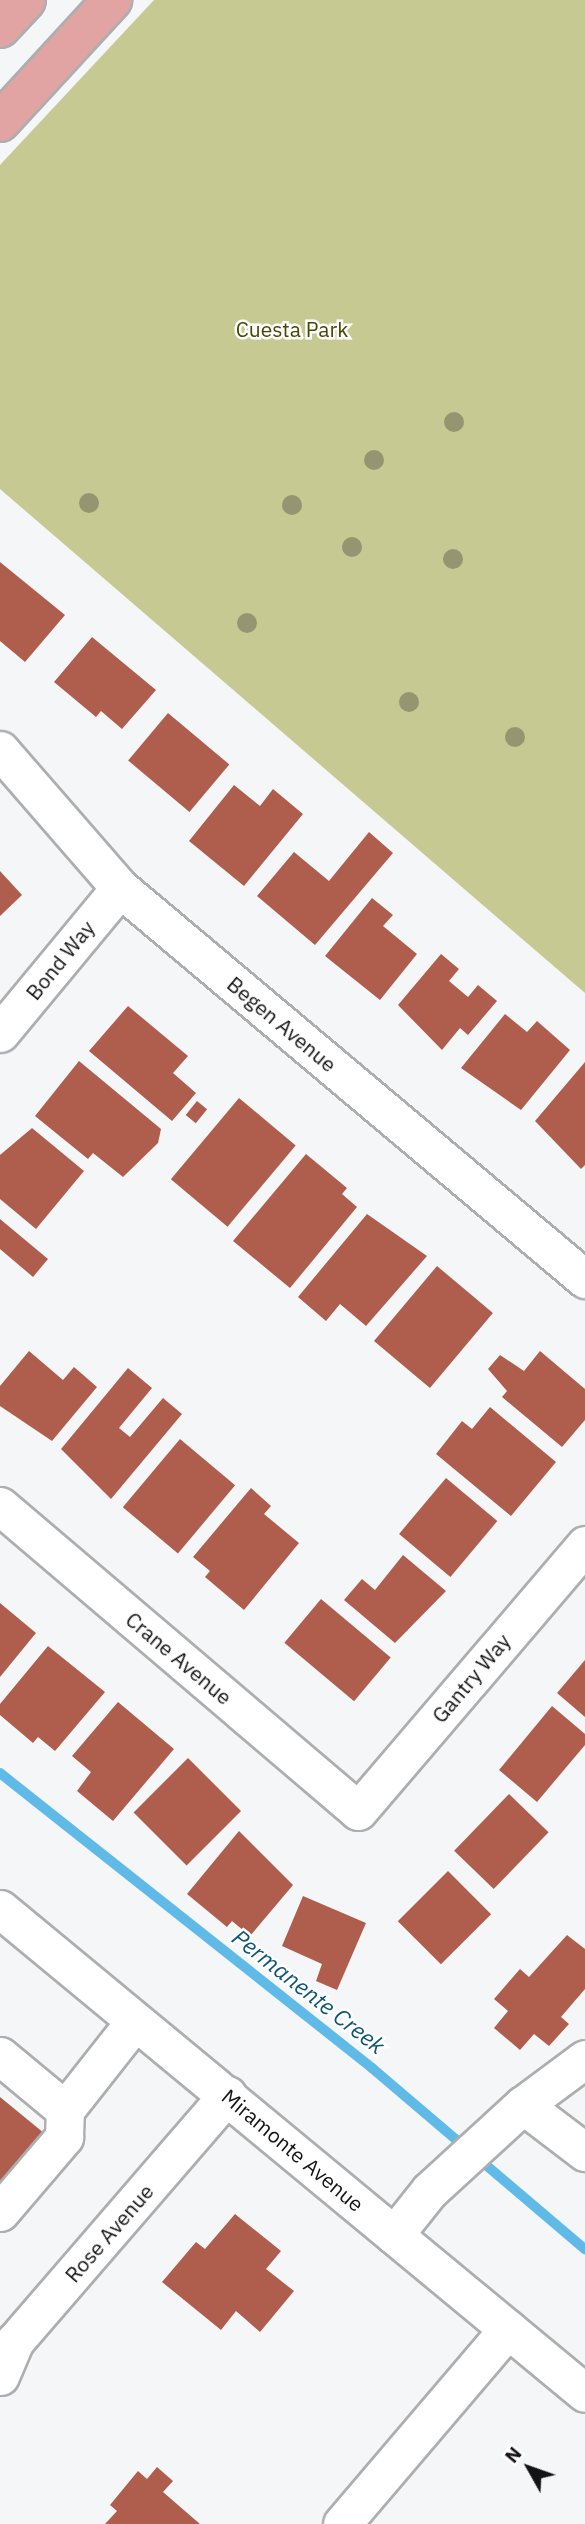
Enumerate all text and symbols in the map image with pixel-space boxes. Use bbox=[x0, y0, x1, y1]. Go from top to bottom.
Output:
park label: Cuesta Park bbox=[236, 316, 348, 342]
street label: Bond Way bbox=[20, 915, 100, 1005]
street label: Begen Avenue bbox=[222, 971, 342, 1077]
street label: Crane Avenue bbox=[121, 1606, 237, 1710]
street label: Gantry Way bbox=[426, 1628, 516, 1728]
water label: Permanente Creek bbox=[227, 1923, 391, 2059]
street label: Miramonte Avenue bbox=[217, 2083, 369, 2217]
street label: Rose Avenue bbox=[60, 2179, 158, 2287]
north arrow bbox=[494, 2433, 564, 2503]
text: N bbox=[499, 2442, 527, 2467]

